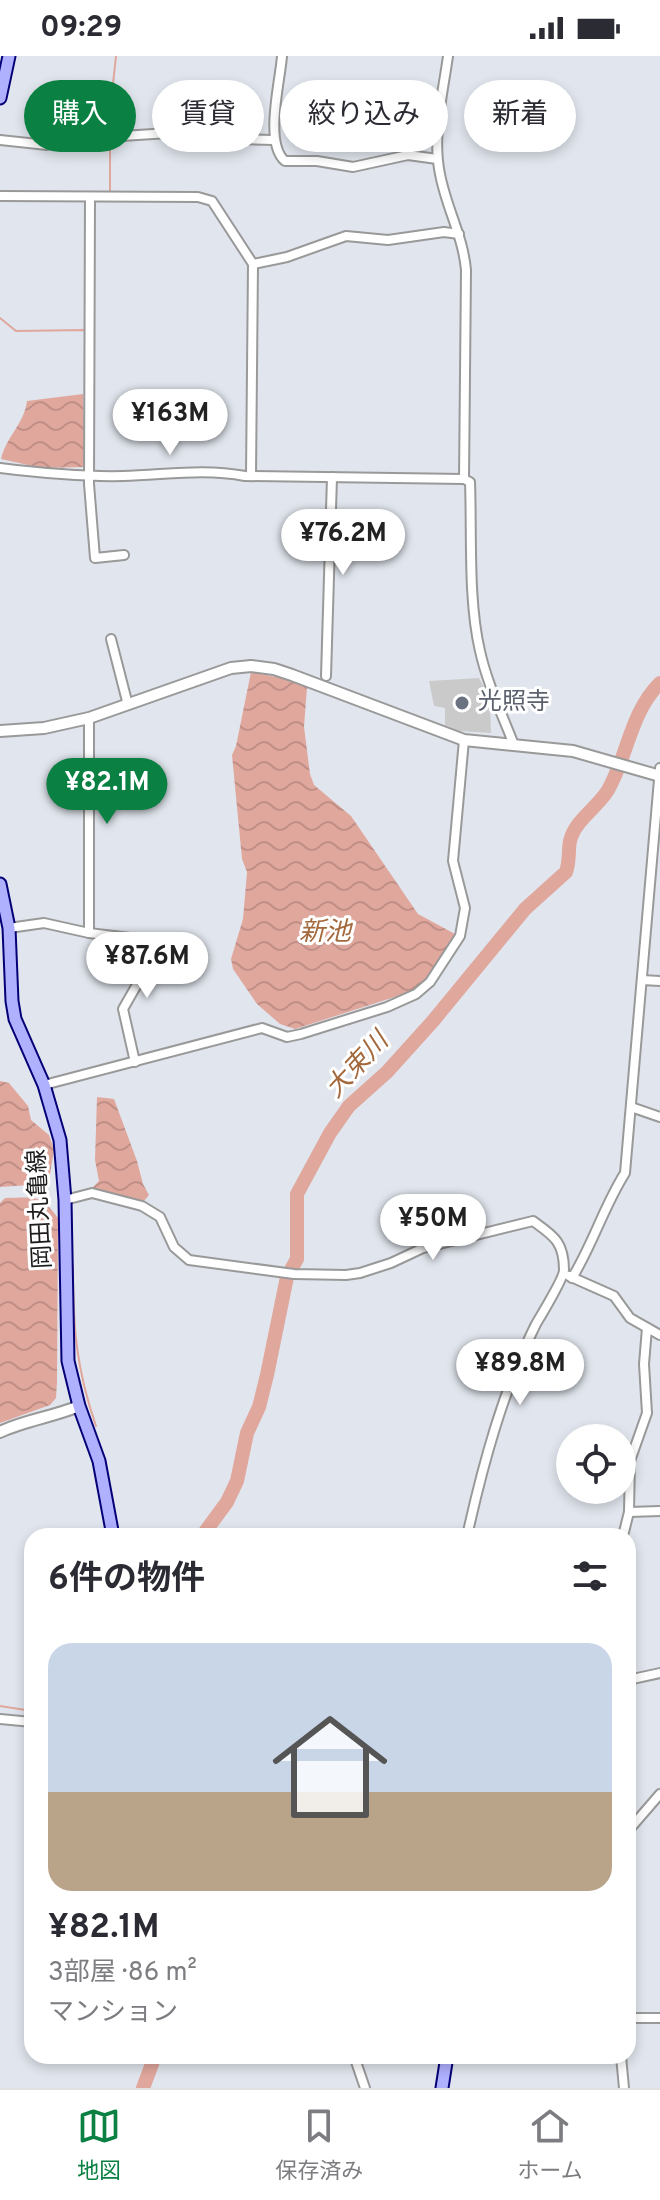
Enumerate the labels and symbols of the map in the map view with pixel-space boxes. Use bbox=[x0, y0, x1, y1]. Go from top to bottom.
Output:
pin: ¥163M bbox=[114, 389, 226, 457]
pin: ¥76.2M bbox=[278, 509, 408, 577]
place label: 光照寺 bbox=[478, 688, 550, 718]
marker: 光照寺 bbox=[453, 694, 471, 712]
pin: ¥82.1M bbox=[42, 758, 172, 826]
water label: 新池 bbox=[299, 917, 354, 950]
pin: ¥87.6M bbox=[82, 932, 212, 1000]
water label: 大束川 bbox=[319, 1024, 399, 1106]
street label: 岡田丸亀線 bbox=[23, 1148, 59, 1270]
pin: ¥50M bbox=[386, 1194, 480, 1262]
pin: ¥89.8M bbox=[455, 1339, 585, 1407]

